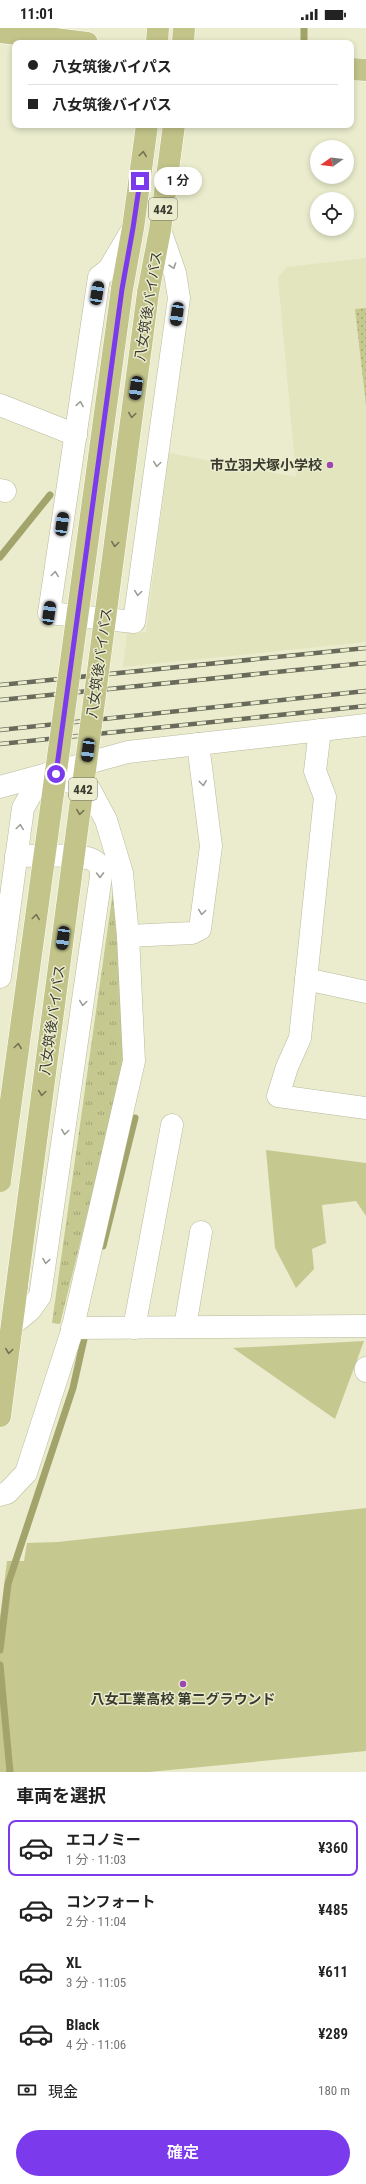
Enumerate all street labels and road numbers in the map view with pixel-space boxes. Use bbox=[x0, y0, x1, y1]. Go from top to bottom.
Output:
road number: 442 bbox=[149, 198, 177, 220]
street label: 八女筑後バイパス bbox=[131, 250, 165, 362]
street label: 八女筑後バイパス bbox=[83, 607, 115, 719]
road number: 442 bbox=[69, 778, 97, 800]
street label: 八女筑後バイパス bbox=[36, 964, 68, 1076]

